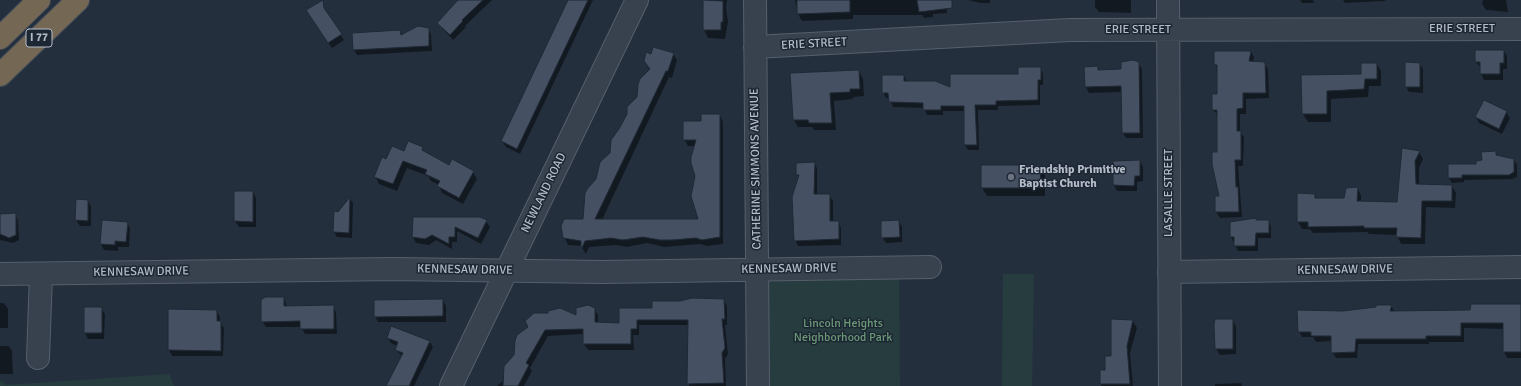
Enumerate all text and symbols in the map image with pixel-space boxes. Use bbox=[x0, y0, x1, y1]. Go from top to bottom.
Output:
street label: ERIE STREET bbox=[1429, 22, 1495, 36]
street label: ERIE STREET bbox=[1105, 23, 1171, 37]
road number: I 77 bbox=[26, 29, 52, 47]
street label: ERIE STREET bbox=[781, 35, 847, 53]
street label: CATHERINE SIMMONS AVENUE bbox=[747, 88, 765, 250]
street label: LASALLE STREET bbox=[1162, 149, 1176, 237]
street label: NEWLAND ROAD bbox=[518, 151, 570, 235]
place label: Friendship Primitive Baptist Church bbox=[1019, 163, 1126, 191]
marker: Friendship Primitive Baptist Church bbox=[1006, 172, 1016, 182]
street label: KENNESAW DRIVE bbox=[741, 261, 837, 277]
street label: KENNESAW DRIVE bbox=[417, 262, 513, 278]
street label: KENNESAW DRIVE bbox=[1297, 262, 1393, 278]
street label: KENNESAW DRIVE bbox=[93, 264, 189, 280]
park label: Lincoln Heights Neighborhood Park bbox=[794, 317, 892, 345]

